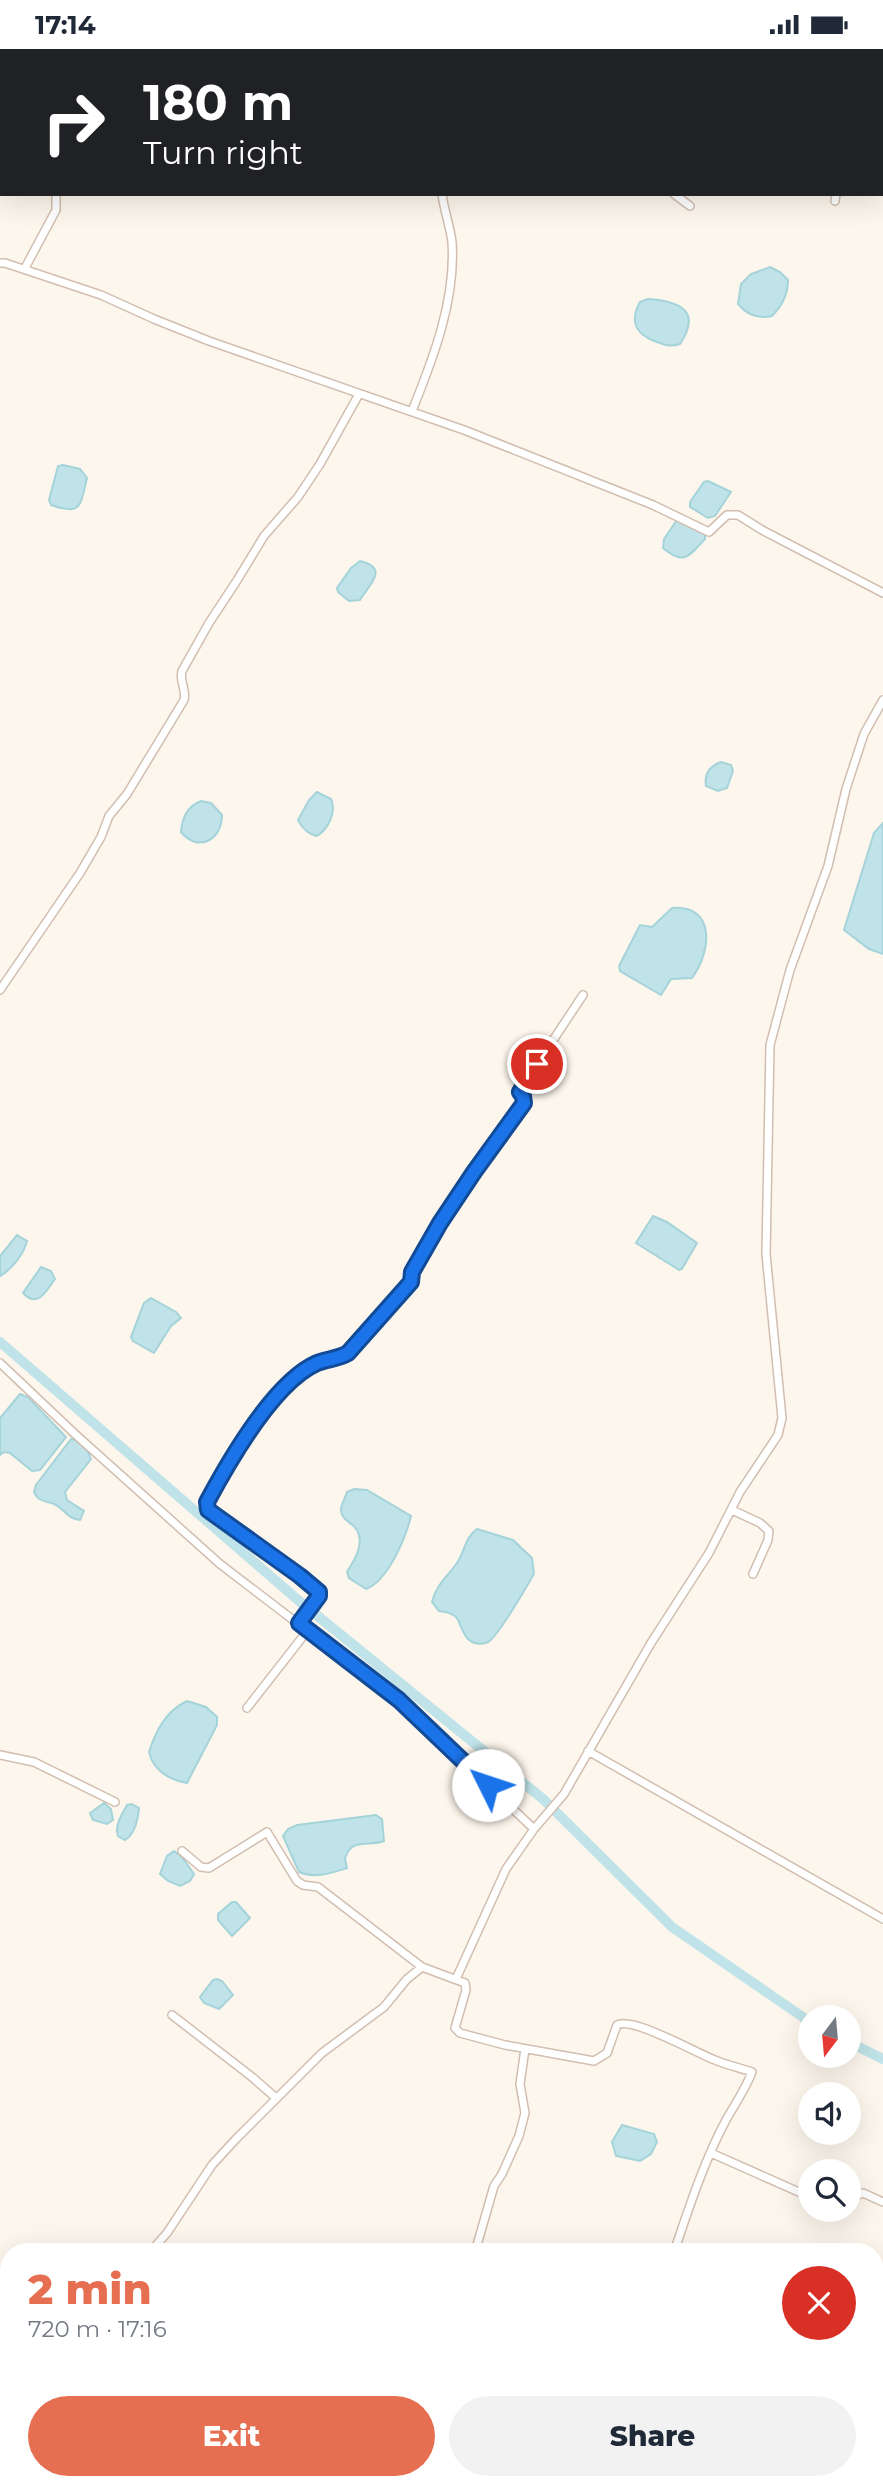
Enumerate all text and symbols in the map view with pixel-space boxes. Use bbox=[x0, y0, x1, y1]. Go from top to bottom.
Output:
text: 17:14 bbox=[35, 9, 96, 41]
text: 180 m bbox=[143, 73, 293, 132]
icon: right bbox=[28, 77, 119, 168]
text: Turn right bbox=[143, 133, 303, 172]
pin bbox=[507, 1034, 567, 1094]
icon: arrive bbox=[518, 1045, 556, 1083]
position arrow bbox=[451, 1748, 525, 1822]
north arrow bbox=[798, 2005, 861, 2069]
map controls bbox=[798, 2005, 861, 2222]
button: sound bbox=[798, 2082, 861, 2145]
button: search bbox=[798, 2159, 861, 2222]
text: 2 min bbox=[28, 2263, 152, 2315]
button: close bbox=[782, 2266, 856, 2340]
text: 720 m · 17:16 bbox=[28, 2315, 167, 2343]
button: Exit bbox=[28, 2396, 435, 2476]
button: Share bbox=[449, 2396, 856, 2476]

